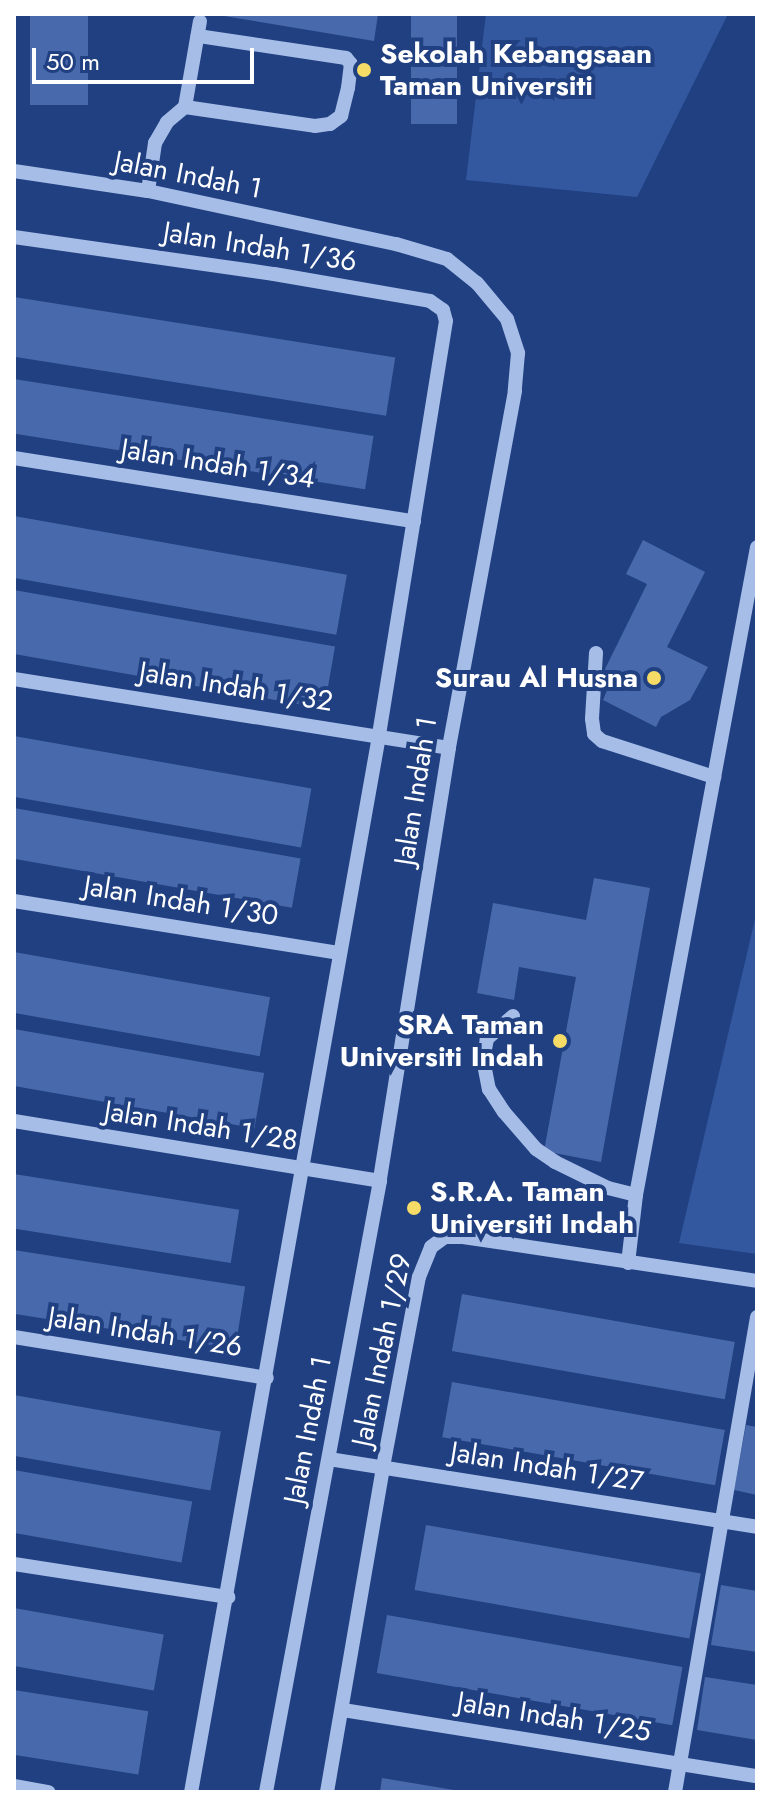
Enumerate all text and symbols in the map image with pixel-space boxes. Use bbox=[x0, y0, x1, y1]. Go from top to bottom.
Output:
scale bar bbox=[36, 32, 258, 82]
place label: Sekolah Kebangsaan Taman Universiti bbox=[380, 37, 652, 103]
text: 50 m bbox=[46, 44, 100, 79]
marker: Sekolah Kebangsaan Taman Universiti bbox=[355, 61, 373, 79]
street label: Jalan Indah 1 bbox=[111, 144, 265, 206]
street label: Jalan Indah 1/36 bbox=[161, 215, 359, 279]
street label: Jalan Indah 1/34 bbox=[119, 432, 317, 496]
street label: Jalan Indah 1/32 bbox=[137, 655, 335, 719]
place label: Surau Al Husna bbox=[435, 661, 638, 695]
marker: Surau Al Husna bbox=[645, 669, 663, 687]
street label: Jalan Indah 1 bbox=[388, 714, 444, 868]
street label: Jalan Indah 1/30 bbox=[81, 869, 281, 933]
place label: SRA Taman Universiti Indah bbox=[340, 1008, 544, 1074]
marker: SRA Taman Universiti Indah bbox=[551, 1032, 569, 1050]
street label: Jalan Indah 1/28 bbox=[102, 1094, 300, 1158]
place label: S.R.A. Taman Universiti Indah bbox=[430, 1175, 634, 1241]
marker: S.R.A. Taman Universiti Indah bbox=[405, 1199, 423, 1217]
street label: Jalan Indah 1/29 bbox=[345, 1250, 419, 1450]
street label: Jalan Indah 1/26 bbox=[45, 1300, 245, 1364]
street label: Jalan Indah 1 bbox=[277, 1353, 339, 1507]
street label: Jalan Indah 1/27 bbox=[448, 1435, 646, 1499]
street label: Jalan Indah 1/25 bbox=[455, 1685, 653, 1749]

